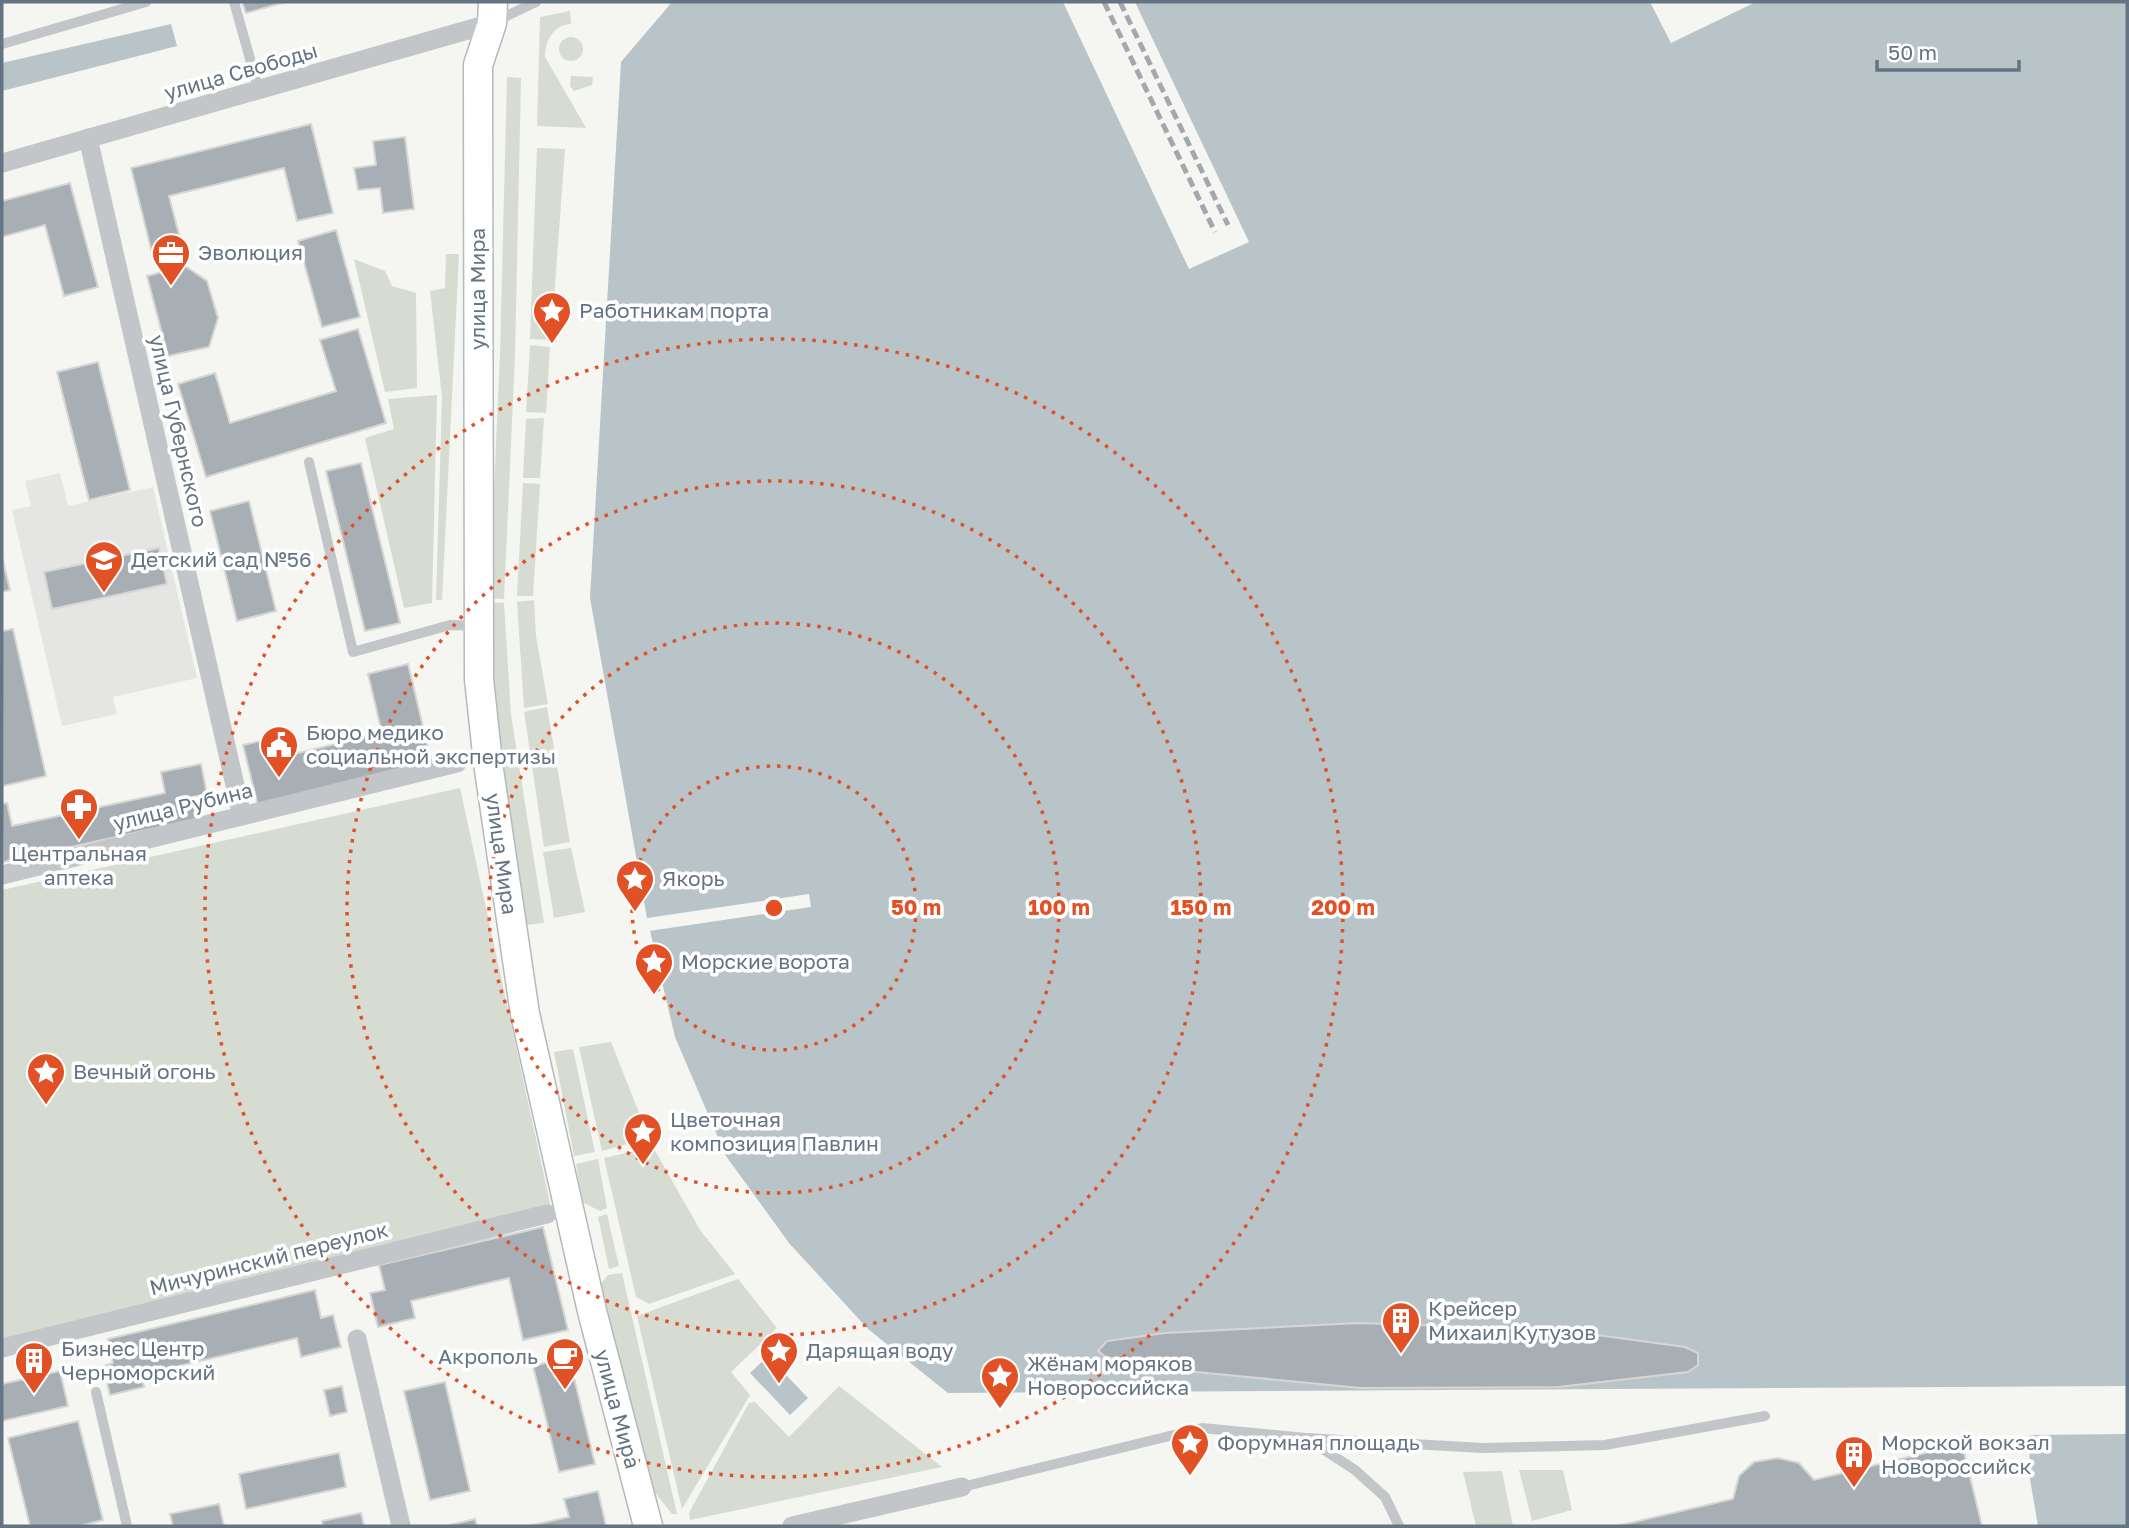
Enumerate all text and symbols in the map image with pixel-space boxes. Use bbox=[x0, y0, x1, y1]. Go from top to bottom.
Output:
scale bar bbox=[1877, 28, 2019, 72]
street label: улица Свободы bbox=[161, 37, 320, 105]
text: 50 m bbox=[1888, 39, 1937, 65]
street label: улица Мира bbox=[464, 228, 490, 350]
office icon: Эволюция bbox=[150, 232, 192, 287]
place label: Эволюция bbox=[198, 239, 303, 265]
place icon: Работникам порта bbox=[531, 290, 573, 345]
place label: Работникам порта bbox=[579, 297, 769, 323]
street label: улица Губернского bbox=[144, 332, 214, 530]
school or university icon: Детский сад №56 bbox=[83, 539, 125, 594]
place label: Детский сад №56 bbox=[131, 546, 312, 572]
place label: Бюро медико социальной экспертизы bbox=[306, 719, 556, 769]
public building icon: Бюро медико социальной экспертизы bbox=[258, 724, 300, 779]
street label: улица Рубина bbox=[110, 776, 255, 836]
pharmacy icon: Центральная аптека bbox=[58, 786, 100, 841]
street label: улица Мира bbox=[481, 791, 523, 916]
place label: Центральная аптека bbox=[11, 840, 147, 890]
place icon: Якорь bbox=[614, 858, 656, 913]
place label: Якорь bbox=[662, 865, 725, 891]
text: 50 m bbox=[891, 894, 941, 920]
text: 100 m bbox=[1028, 894, 1090, 920]
text: 150 m bbox=[1171, 894, 1231, 920]
text: 200 m bbox=[1311, 894, 1375, 920]
centre of rings bbox=[762, 896, 786, 920]
place icon: Морские ворота bbox=[633, 941, 675, 996]
place label: Морские ворота bbox=[681, 948, 850, 974]
place icon: Вечный огонь bbox=[25, 1051, 67, 1106]
place label: Вечный огонь bbox=[73, 1058, 216, 1084]
place label: Цветочная композиция Павлин bbox=[670, 1106, 879, 1156]
place icon: Цветочная композиция Павлин bbox=[622, 1111, 664, 1166]
street label: Мичуринский переулок bbox=[147, 1216, 391, 1300]
place label: Крейсер Михаил Кутузов bbox=[1428, 1295, 1596, 1345]
building icon: Крейсер Михаил Кутузов bbox=[1380, 1300, 1422, 1355]
place icon: Дарящая воду bbox=[758, 1330, 800, 1385]
place label: Бизнес Центр Черноморский bbox=[61, 1335, 215, 1385]
cafe icon: Акрополь bbox=[544, 1336, 586, 1391]
place label: Дарящая воду bbox=[806, 1337, 954, 1363]
building icon: Бизнес Центр Черноморский bbox=[13, 1340, 55, 1395]
place label: Акрополь bbox=[438, 1343, 538, 1369]
street label: улица Мира bbox=[590, 1346, 646, 1471]
place label: Жёнам моряков Новороссийска bbox=[1027, 1350, 1193, 1400]
place icon: Жёнам моряков Новороссийска bbox=[979, 1355, 1021, 1410]
place icon: Форумная площадь bbox=[1169, 1422, 1211, 1477]
place label: Форумная площадь bbox=[1217, 1429, 1420, 1455]
place label: Морской вокзал Новороссийск bbox=[1881, 1429, 2050, 1479]
building icon: Морской вокзал Новороссийск bbox=[1833, 1434, 1875, 1489]

